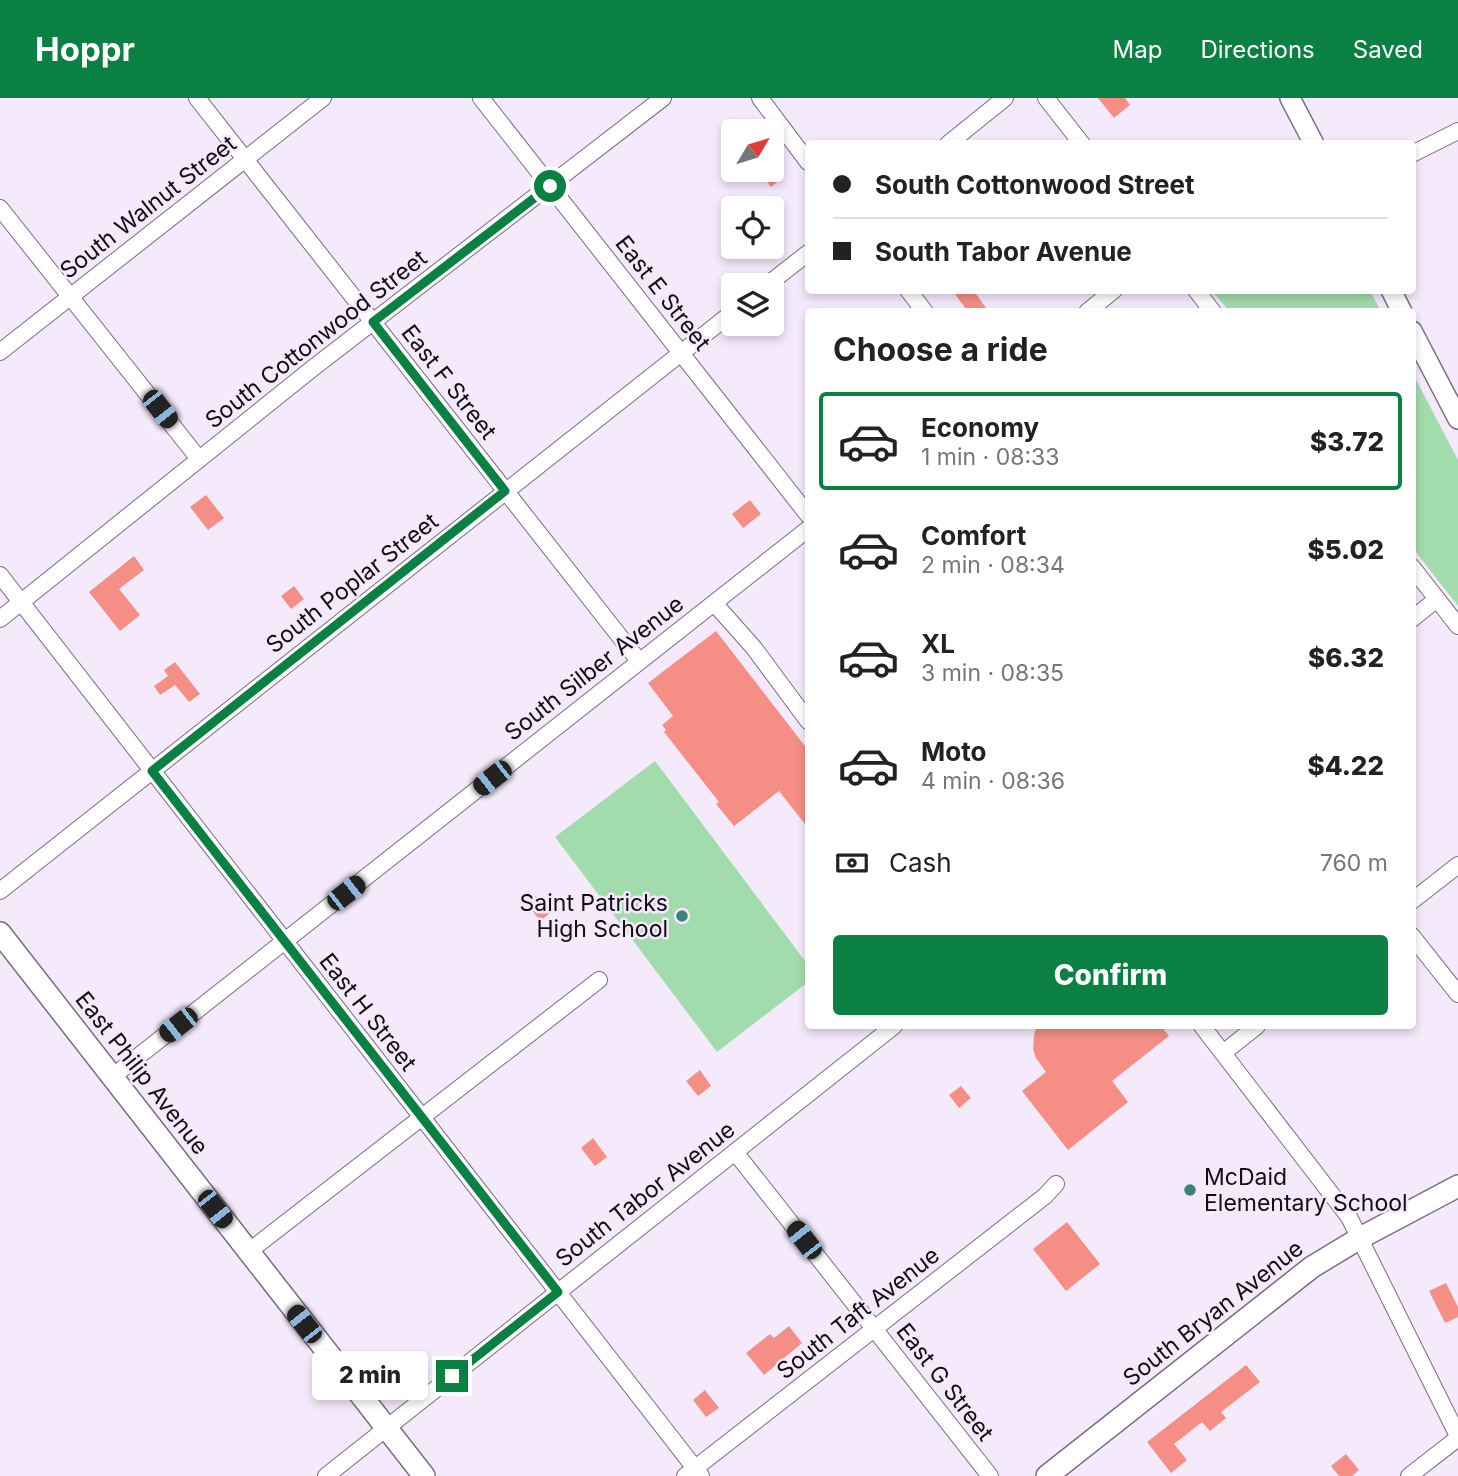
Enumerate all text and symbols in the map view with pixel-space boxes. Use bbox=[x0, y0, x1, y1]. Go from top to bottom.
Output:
text: Hoppr bbox=[35, 29, 135, 69]
text: Map bbox=[1113, 35, 1162, 64]
text: Directions bbox=[1200, 35, 1315, 64]
text: Saved bbox=[1353, 35, 1423, 64]
north arrow bbox=[721, 119, 784, 182]
map controls bbox=[721, 119, 784, 336]
street label: South Walnut Street bbox=[54, 129, 242, 284]
text: South Cottonwood Street bbox=[875, 169, 1194, 200]
route start bbox=[534, 170, 566, 202]
button: locate bbox=[721, 196, 784, 259]
street label: East E Street bbox=[609, 230, 717, 356]
text: South Tabor Avenue bbox=[875, 236, 1132, 267]
street label: South Cottonwood Street bbox=[200, 244, 433, 434]
button: layers bbox=[721, 273, 784, 336]
street label: East F Street bbox=[396, 319, 503, 445]
text: Choose a ride bbox=[833, 330, 1048, 369]
car bbox=[139, 386, 182, 432]
icon: car bbox=[837, 410, 900, 473]
text: Economy bbox=[921, 412, 1039, 443]
text: $3.72 bbox=[1310, 426, 1384, 457]
text: 1 min · 08:33 bbox=[921, 443, 1059, 471]
street label: South Poplar Street bbox=[260, 507, 444, 659]
icon: car bbox=[837, 518, 900, 581]
text: Comfort bbox=[921, 520, 1026, 551]
text: $5.02 bbox=[1308, 534, 1384, 565]
text: 2 min · 08:34 bbox=[921, 551, 1065, 579]
street label: South Silber Avenue bbox=[499, 590, 689, 746]
icon: car bbox=[837, 626, 900, 689]
text: XL bbox=[921, 628, 955, 659]
text: $6.32 bbox=[1308, 642, 1384, 673]
text: 3 min · 08:35 bbox=[921, 659, 1064, 687]
icon: car bbox=[837, 734, 900, 797]
text: Moto bbox=[921, 736, 986, 767]
text: $4.22 bbox=[1307, 750, 1384, 781]
car bbox=[469, 757, 516, 799]
text: 4 min · 08:36 bbox=[921, 767, 1065, 795]
icon: cash bbox=[833, 844, 871, 882]
text: Cash bbox=[889, 847, 952, 878]
text: 760 m bbox=[1320, 849, 1388, 877]
car bbox=[323, 872, 370, 914]
place label: Saint Patricks High School bbox=[520, 889, 668, 943]
marker: Saint Patricks High School bbox=[674, 908, 690, 924]
button: Confirm bbox=[833, 935, 1388, 1015]
street label: East H Street bbox=[313, 948, 423, 1077]
street label: East Philip Avenue bbox=[70, 986, 214, 1160]
car bbox=[155, 1004, 202, 1046]
street label: South Tabor Avenue bbox=[550, 1115, 740, 1273]
place label: McDaid Elementary School bbox=[1204, 1163, 1408, 1217]
marker: McDaid Elementary School bbox=[1182, 1182, 1198, 1198]
car bbox=[194, 1186, 237, 1232]
car bbox=[783, 1217, 826, 1263]
street label: South Bryan Avenue bbox=[1118, 1234, 1308, 1392]
street label: South Taft Avenue bbox=[771, 1241, 945, 1385]
car bbox=[283, 1301, 326, 1347]
street label: East G Street bbox=[890, 1318, 1000, 1447]
callout: 2 min bbox=[312, 1352, 428, 1400]
route end bbox=[436, 1360, 468, 1392]
text: 2 min bbox=[339, 1361, 401, 1389]

